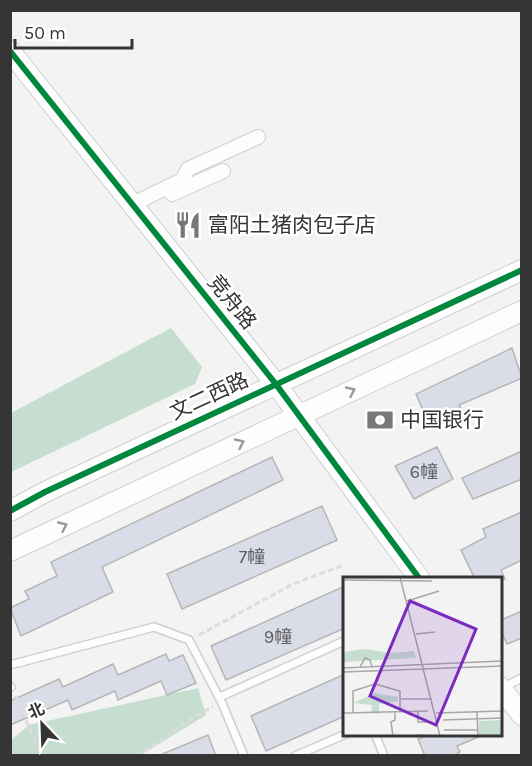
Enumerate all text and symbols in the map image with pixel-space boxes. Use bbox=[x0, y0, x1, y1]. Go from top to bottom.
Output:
scale bar bbox=[15, 12, 132, 50]
text: 50 m bbox=[24, 22, 66, 44]
restaurant icon: 富阳土猪肉包子店 bbox=[173, 210, 203, 240]
place label: 富阳土猪肉包子店 bbox=[208, 213, 376, 237]
street label: 竞舟路 bbox=[203, 270, 261, 334]
street label: 文二西路 bbox=[166, 367, 252, 425]
one-way arrow bbox=[345, 387, 356, 399]
bank icon: 中国银行 bbox=[365, 405, 395, 435]
place label: 中国银行 bbox=[400, 408, 484, 432]
one-way arrow bbox=[233, 439, 244, 451]
house number: 6幢 bbox=[410, 461, 438, 483]
one-way arrow bbox=[57, 522, 68, 534]
house number: 7幢 bbox=[239, 546, 265, 568]
inset map bbox=[343, 577, 502, 736]
house number: 9幢 bbox=[264, 626, 292, 648]
north arrow bbox=[12, 694, 72, 754]
text: 北 bbox=[25, 699, 47, 723]

